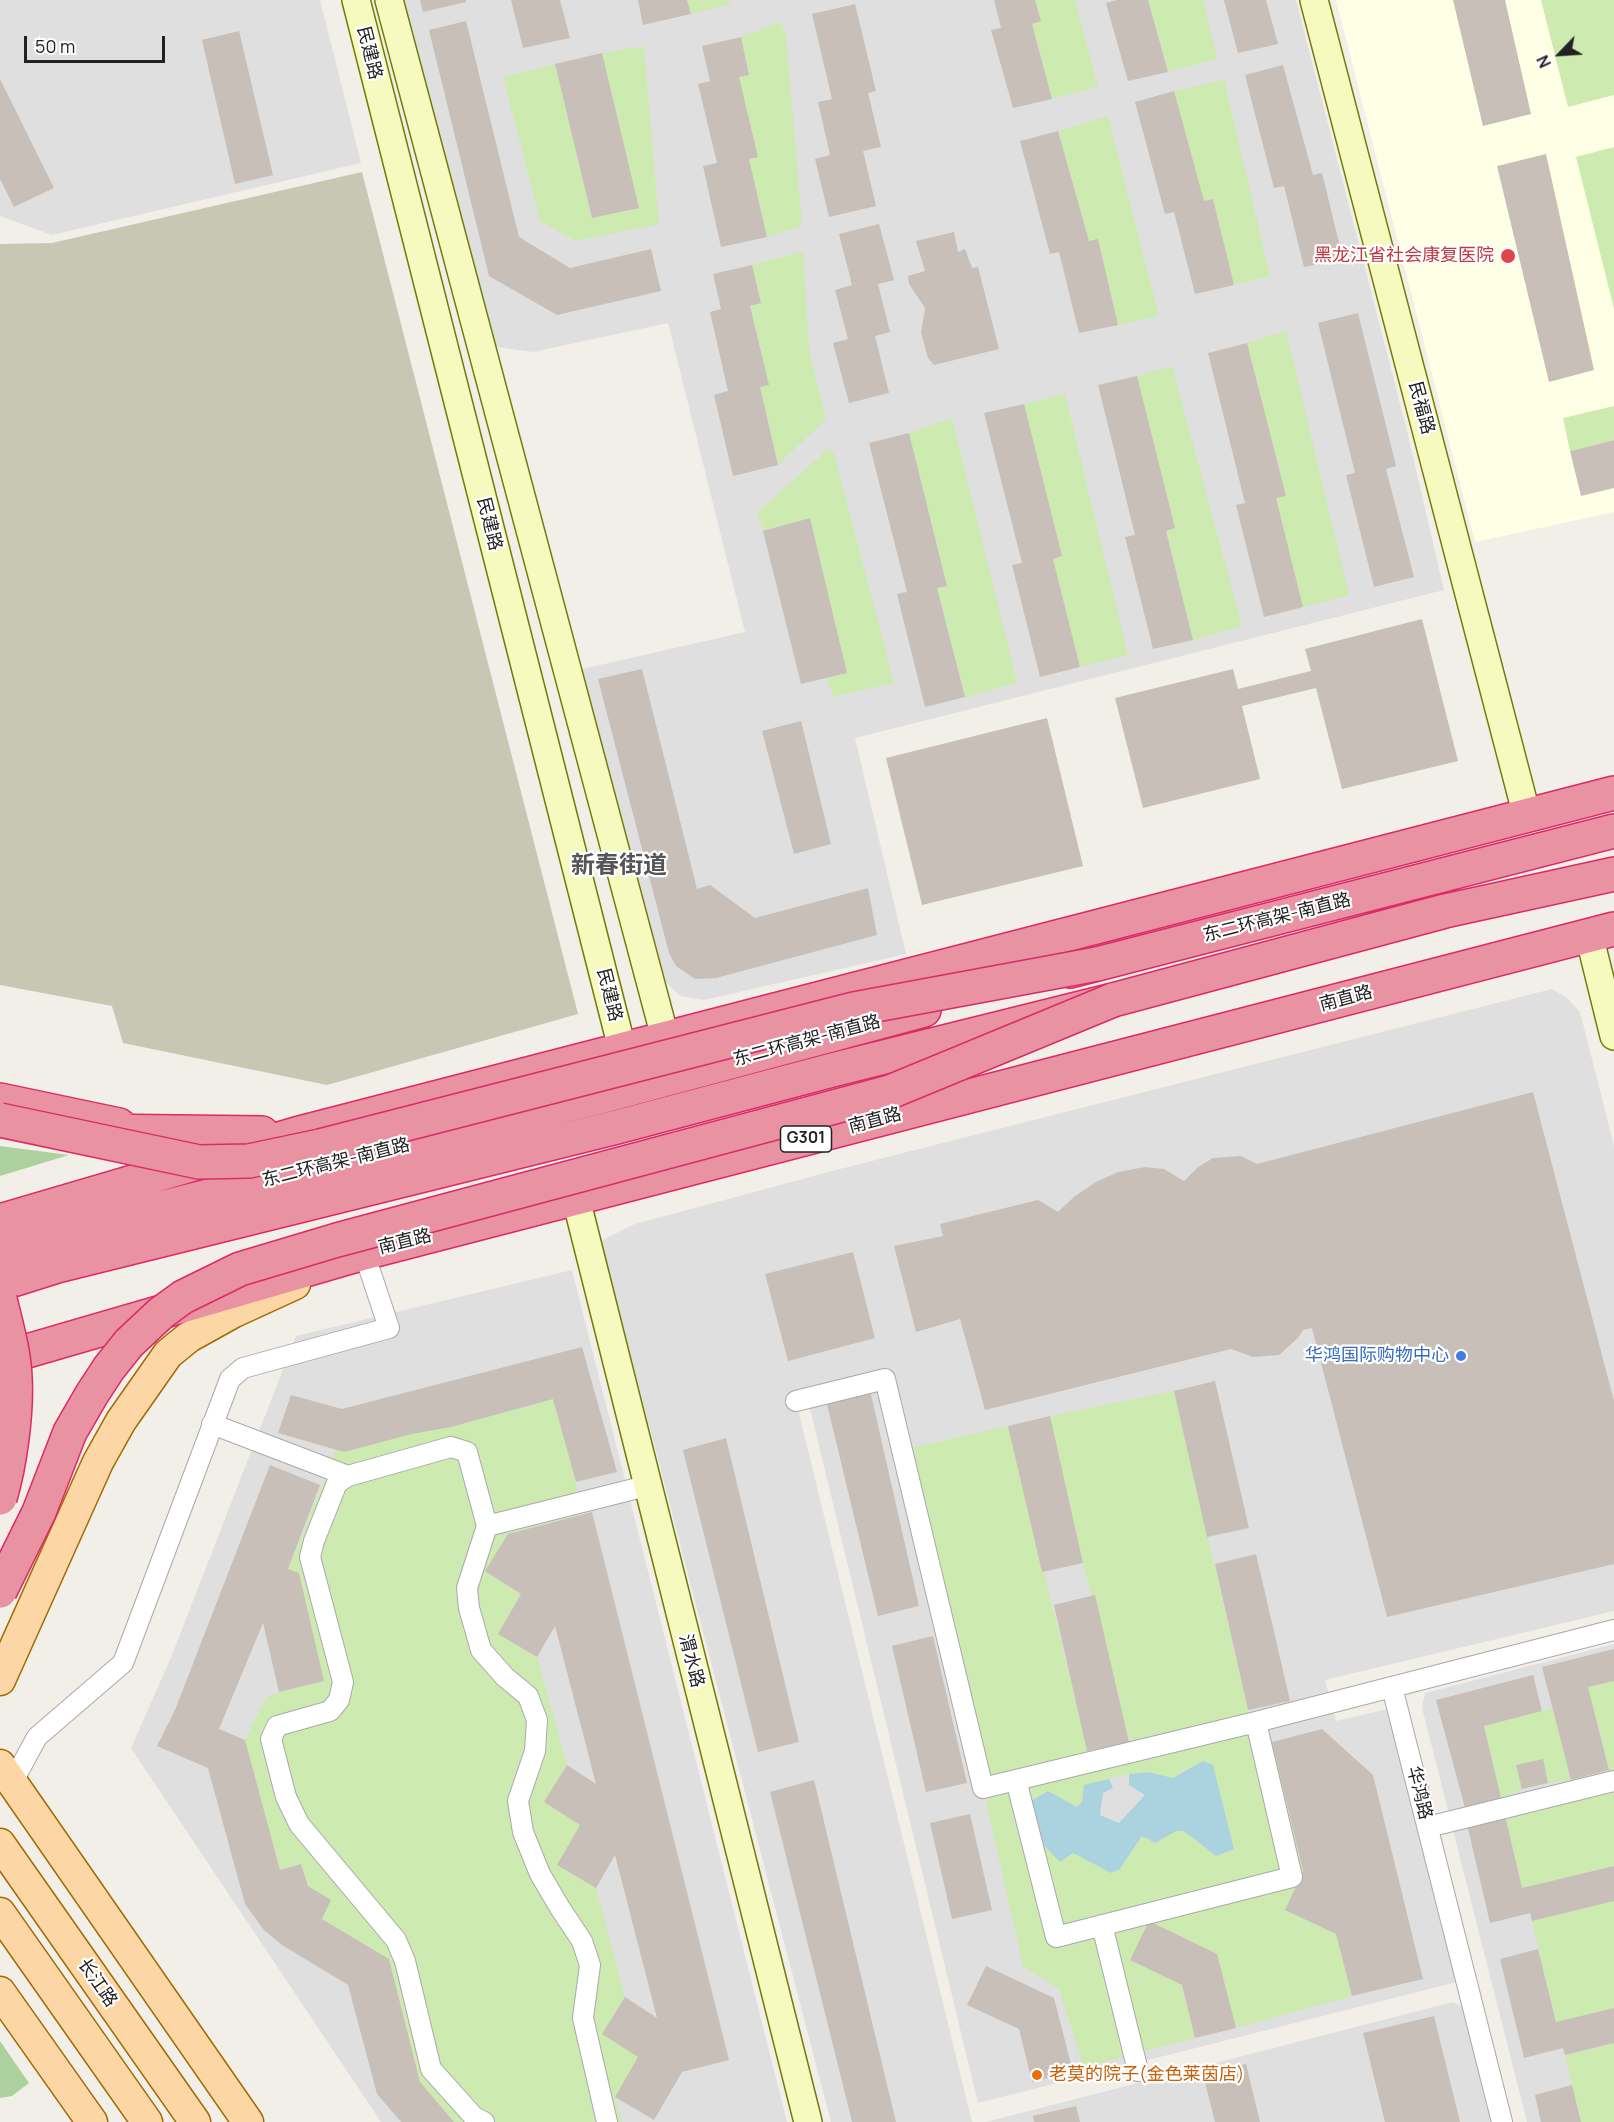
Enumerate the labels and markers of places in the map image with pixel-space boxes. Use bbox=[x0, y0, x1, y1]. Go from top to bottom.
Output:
place label: 黑龙江省社会康复医院 bbox=[1314, 245, 1494, 267]
marker: 黑龙江省社会康复医院 bbox=[1499, 247, 1517, 265]
place label: 华鸿国际购物中心 bbox=[1305, 1345, 1449, 1367]
marker: 华鸿国际购物中心 bbox=[1454, 1349, 1468, 1363]
place label: 老莫的院子(金色莱茵店) bbox=[1049, 2064, 1244, 2086]
marker: 老莫的院子(金色莱茵店) bbox=[1030, 2068, 1044, 2082]

